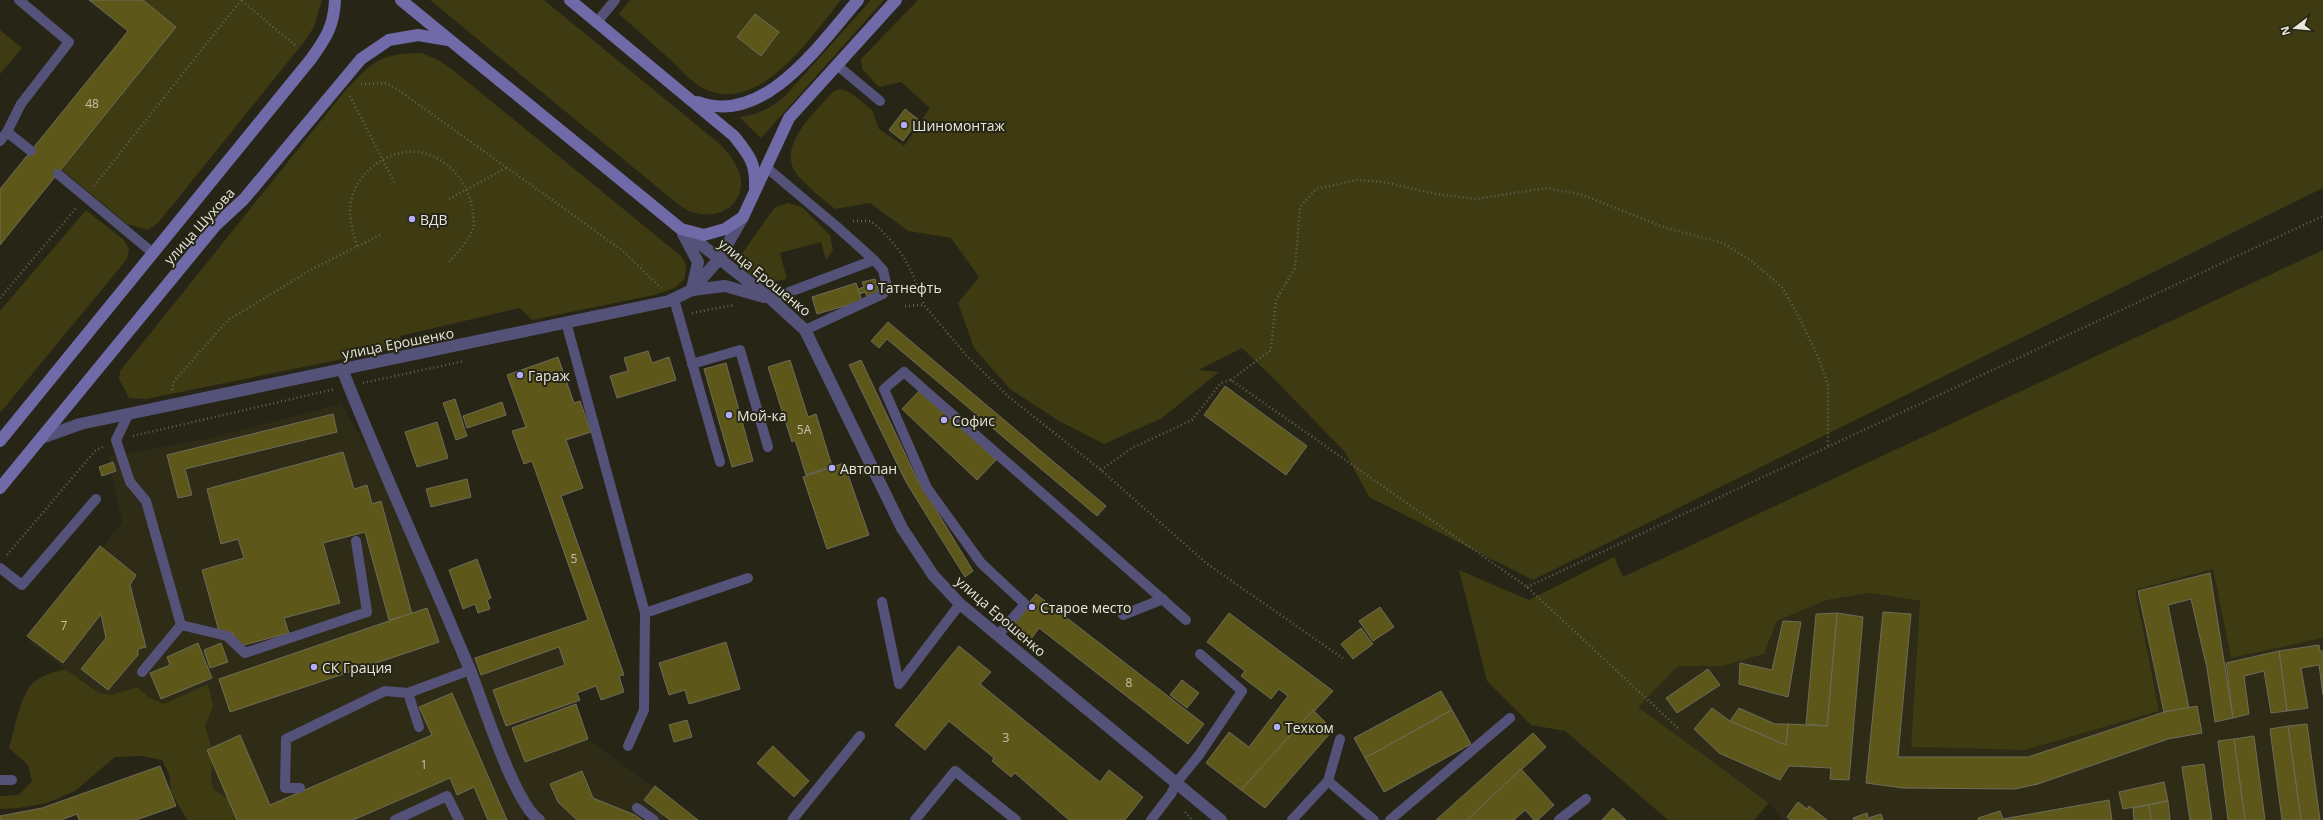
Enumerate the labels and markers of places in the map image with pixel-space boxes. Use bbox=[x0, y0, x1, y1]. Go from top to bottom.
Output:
place label: Шиномонтаж bbox=[912, 116, 1006, 135]
marker: Шиномонтаж bbox=[899, 120, 909, 130]
place label: ВДВ bbox=[420, 210, 448, 229]
marker: ВДВ bbox=[407, 214, 417, 224]
place label: Татнефть bbox=[878, 278, 942, 297]
marker: Татнефть bbox=[865, 282, 875, 292]
place label: Гараж bbox=[528, 366, 570, 385]
marker: Гараж bbox=[515, 370, 525, 380]
place label: Мой-ка bbox=[737, 406, 786, 425]
marker: Мой-ка bbox=[724, 410, 734, 420]
place label: Софис bbox=[952, 411, 995, 430]
marker: Софис bbox=[939, 415, 949, 425]
place label: Автопан bbox=[840, 459, 897, 478]
marker: Автопан bbox=[827, 463, 837, 473]
place label: Старое место bbox=[1040, 598, 1132, 617]
marker: Старое место bbox=[1027, 602, 1037, 612]
place label: СК Грация bbox=[322, 658, 392, 677]
marker: СК Грация bbox=[309, 662, 319, 672]
place label: Техком bbox=[1285, 718, 1334, 737]
marker: Техком bbox=[1272, 722, 1282, 732]

